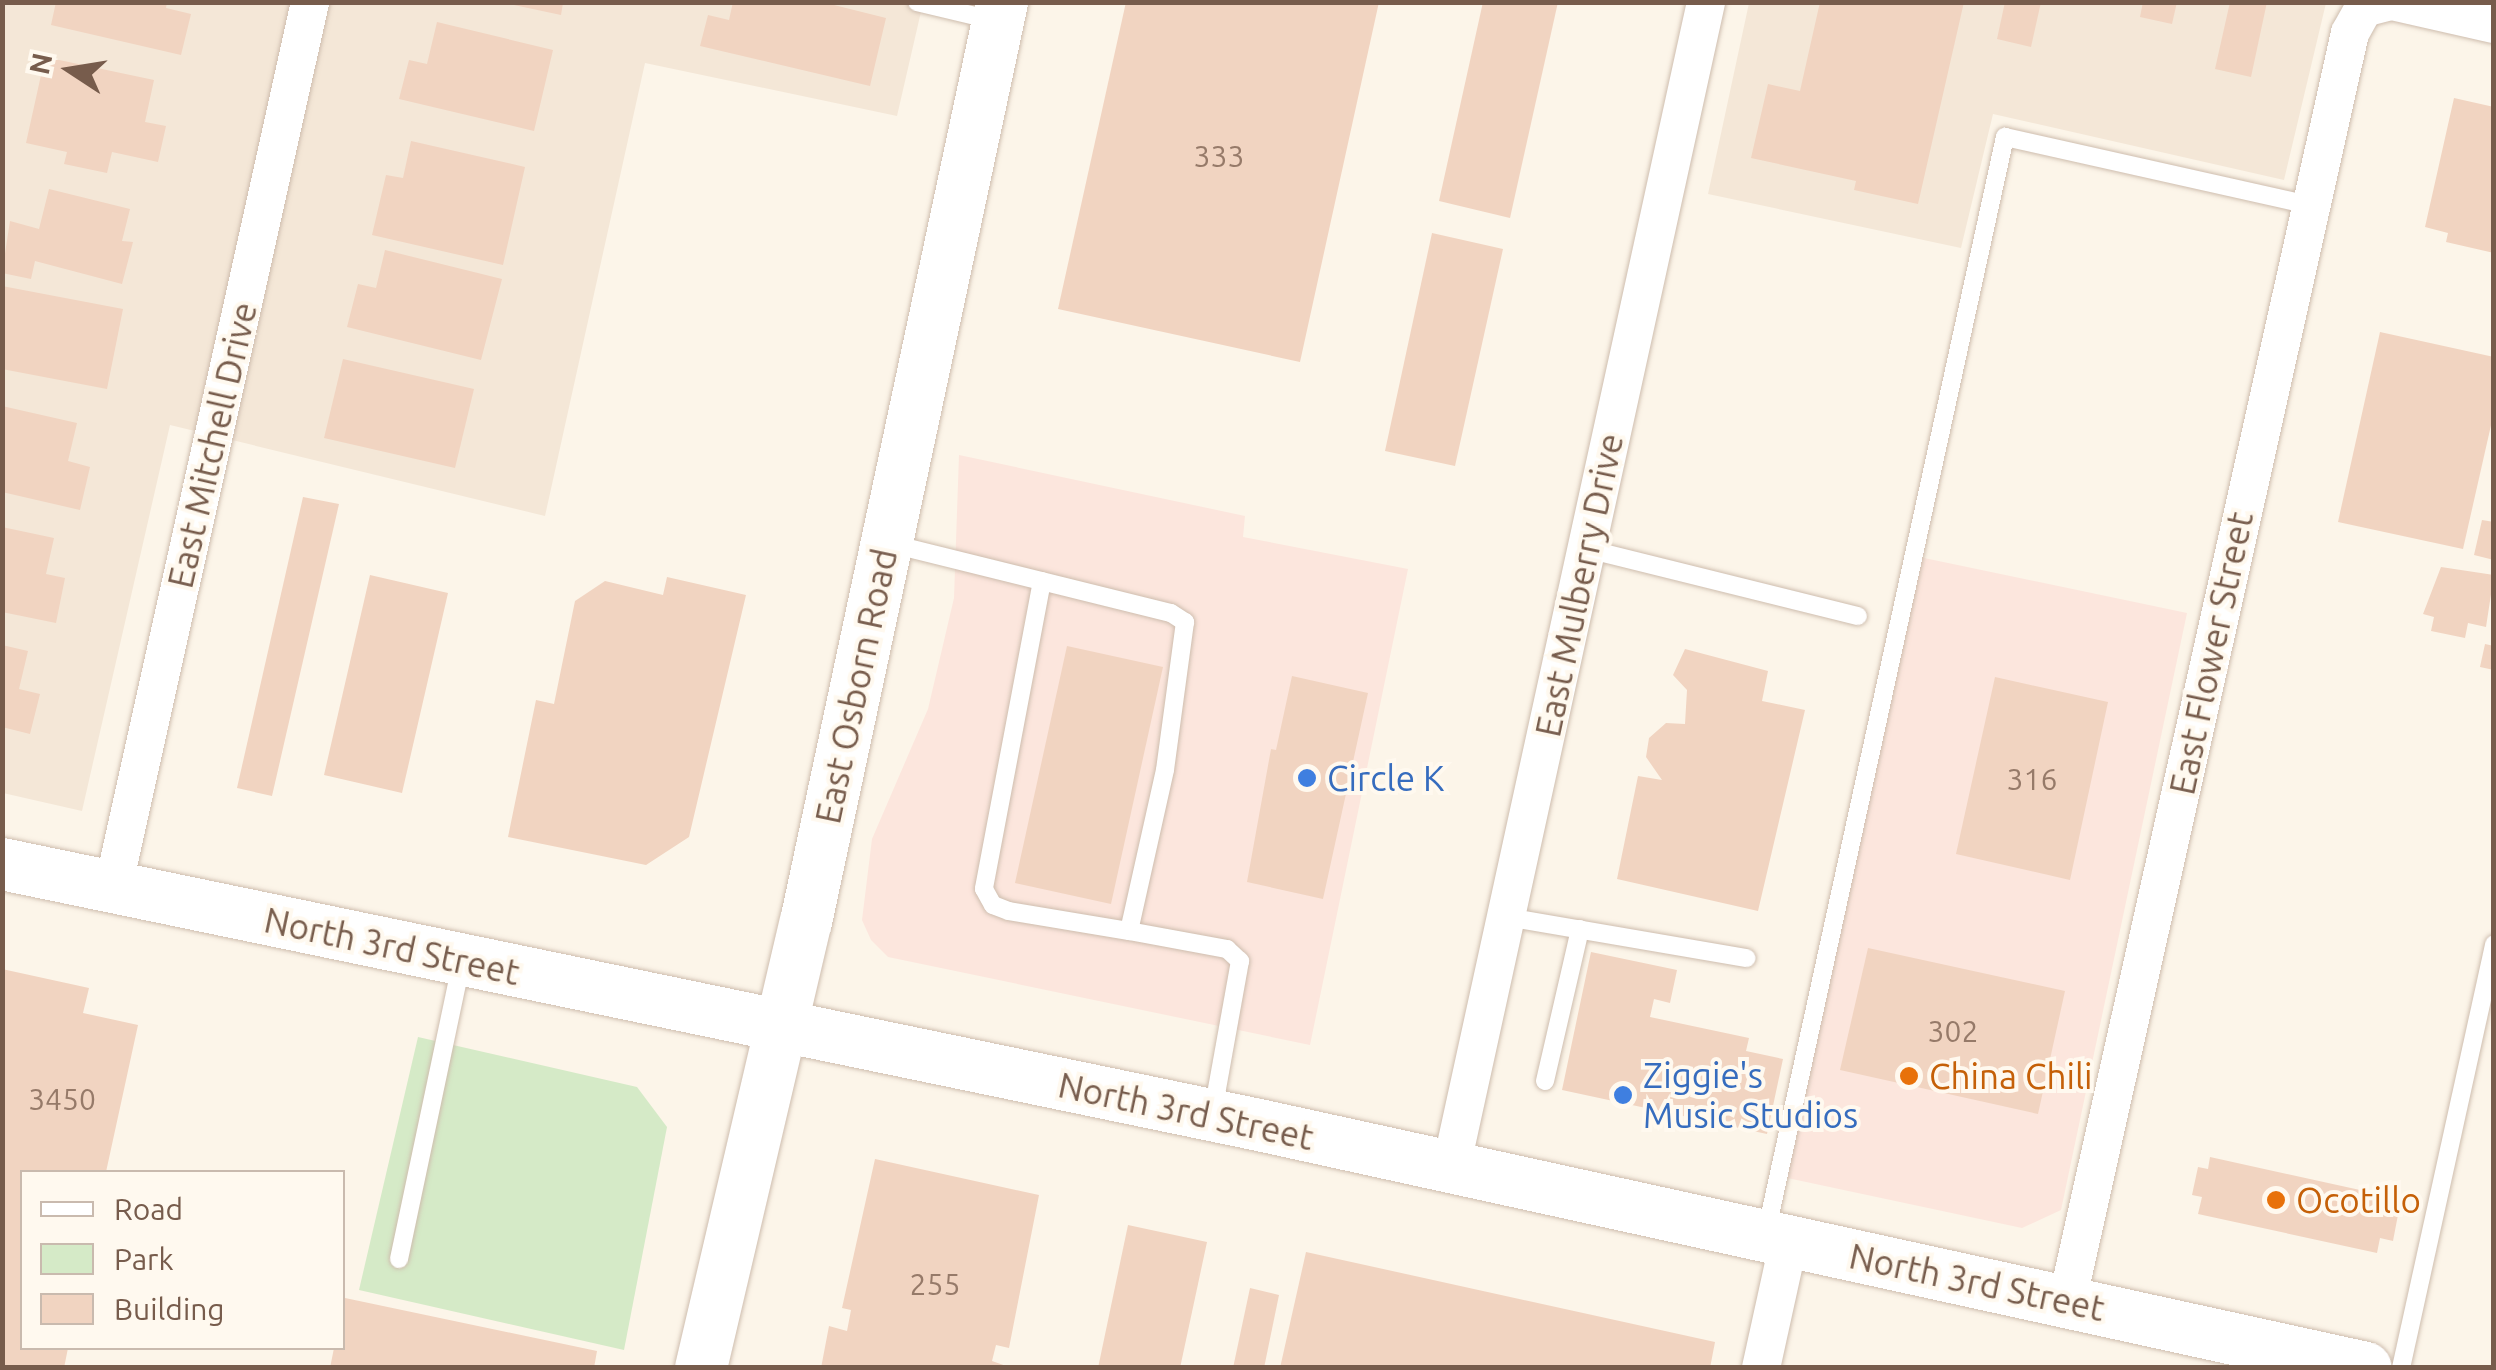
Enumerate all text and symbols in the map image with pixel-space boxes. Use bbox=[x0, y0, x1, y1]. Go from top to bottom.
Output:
north arrow bbox=[20, 20, 120, 120]
text: N bbox=[23, 50, 57, 77]
house number: 333 bbox=[1194, 138, 1244, 174]
street label: East Mitchell Drive bbox=[159, 298, 265, 592]
street label: East Mulberry Drive bbox=[1526, 430, 1632, 740]
street label: East Flower Street bbox=[2161, 508, 2261, 798]
street label: East Osborn Road bbox=[806, 545, 906, 827]
place label: Circle K bbox=[1327, 757, 1444, 799]
house number: 316 bbox=[2007, 761, 2057, 797]
marker: Circle K bbox=[1296, 767, 1318, 789]
street label: North 3rd Street bbox=[261, 898, 523, 994]
house number: 302 bbox=[1928, 1013, 1978, 1049]
place label: Ziggie's Music Studios bbox=[1643, 1054, 1858, 1136]
place label: China Chili bbox=[1929, 1055, 2093, 1097]
street label: North 3rd Street bbox=[1055, 1063, 1317, 1159]
marker: China Chili bbox=[1898, 1065, 1920, 1087]
house number: 3450 bbox=[28, 1081, 96, 1117]
marker: Ziggie's Music Studios bbox=[1612, 1084, 1634, 1106]
legend bbox=[20, 1170, 345, 1350]
place label: Ocotillo bbox=[2296, 1179, 2421, 1221]
marker: Ocotillo bbox=[2265, 1189, 2287, 1211]
text: Road bbox=[114, 1192, 183, 1226]
street label: North 3rd Street bbox=[1846, 1234, 2108, 1330]
text: Park bbox=[114, 1242, 174, 1276]
house number: 255 bbox=[910, 1266, 960, 1302]
text: Building bbox=[114, 1292, 225, 1326]

